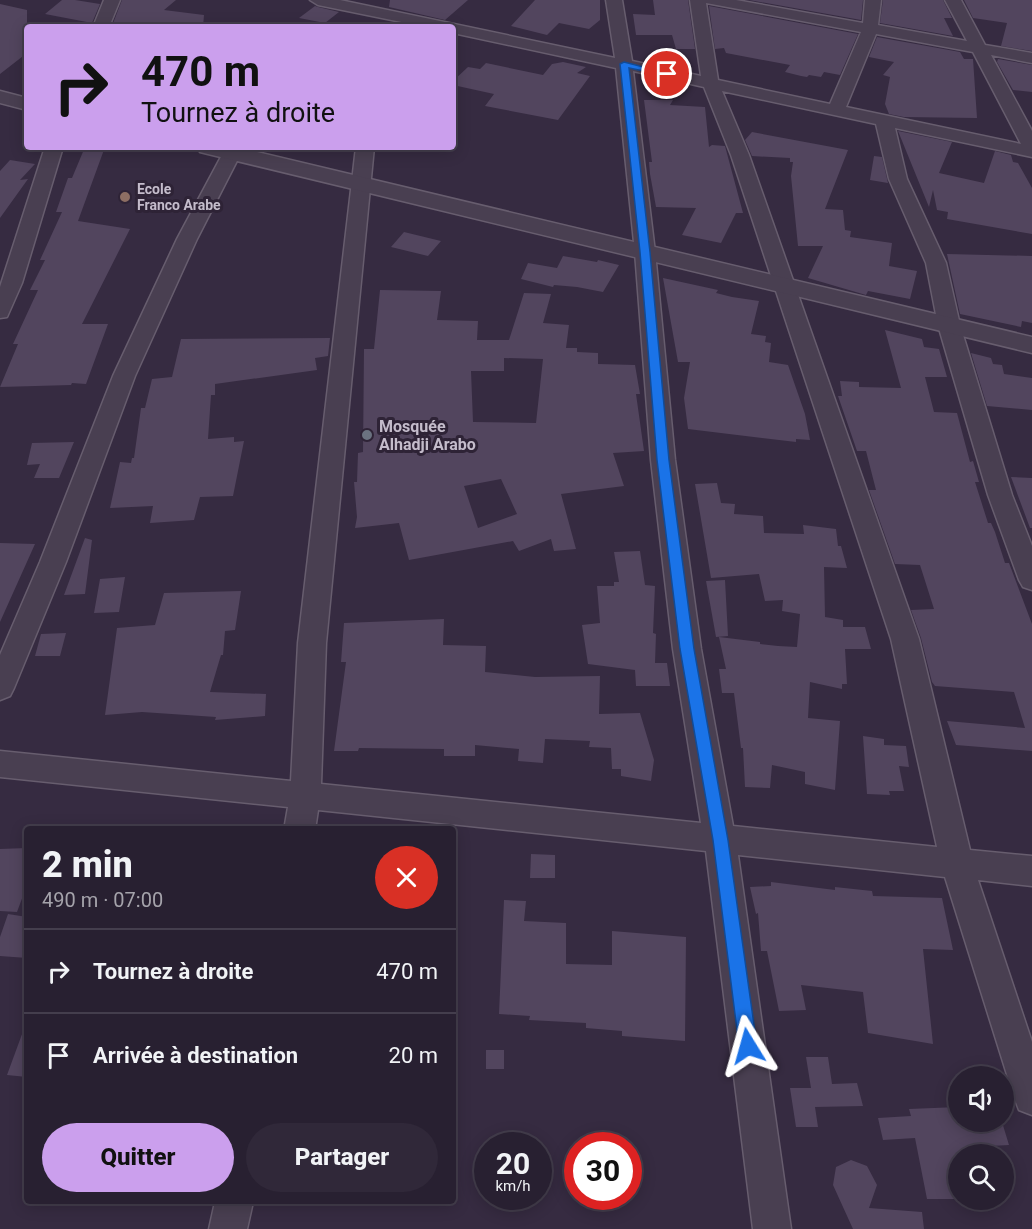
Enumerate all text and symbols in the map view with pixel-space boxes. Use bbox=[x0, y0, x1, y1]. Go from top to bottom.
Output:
text: 470 m bbox=[141, 47, 260, 96]
icon: right bbox=[42, 48, 120, 126]
pin bbox=[641, 48, 692, 99]
icon: arrive bbox=[650, 57, 683, 90]
text: Tournez à droite bbox=[141, 97, 335, 129]
place label: Ecole Franco Arabe bbox=[137, 181, 221, 213]
marker: Ecole Franco Arabe bbox=[118, 190, 132, 204]
place label: Mosquée Alhadji Arabo bbox=[379, 417, 476, 454]
marker: Mosquée Alhadji Arabo bbox=[360, 428, 374, 442]
text: 2 min bbox=[42, 844, 133, 886]
button: close bbox=[375, 846, 438, 909]
text: 490 m · 07:00 bbox=[42, 888, 163, 912]
icon: right bbox=[42, 955, 75, 988]
text: Tournez à droite bbox=[93, 959, 253, 984]
text: 470 m bbox=[376, 959, 438, 984]
position arrow bbox=[716, 1014, 780, 1078]
icon: arrive bbox=[42, 1039, 75, 1072]
text: Arrivée à destination bbox=[93, 1043, 298, 1068]
text: 20 m bbox=[389, 1043, 438, 1068]
map controls bbox=[948, 1066, 1014, 1210]
button: sound bbox=[948, 1066, 1014, 1132]
button: Quitter bbox=[42, 1123, 234, 1192]
button: Partager bbox=[246, 1123, 438, 1192]
speed limit sign: 30 bbox=[564, 1132, 642, 1210]
button: search bbox=[948, 1144, 1014, 1210]
text: 20 bbox=[496, 1146, 530, 1181]
text: km/h bbox=[495, 1177, 531, 1195]

